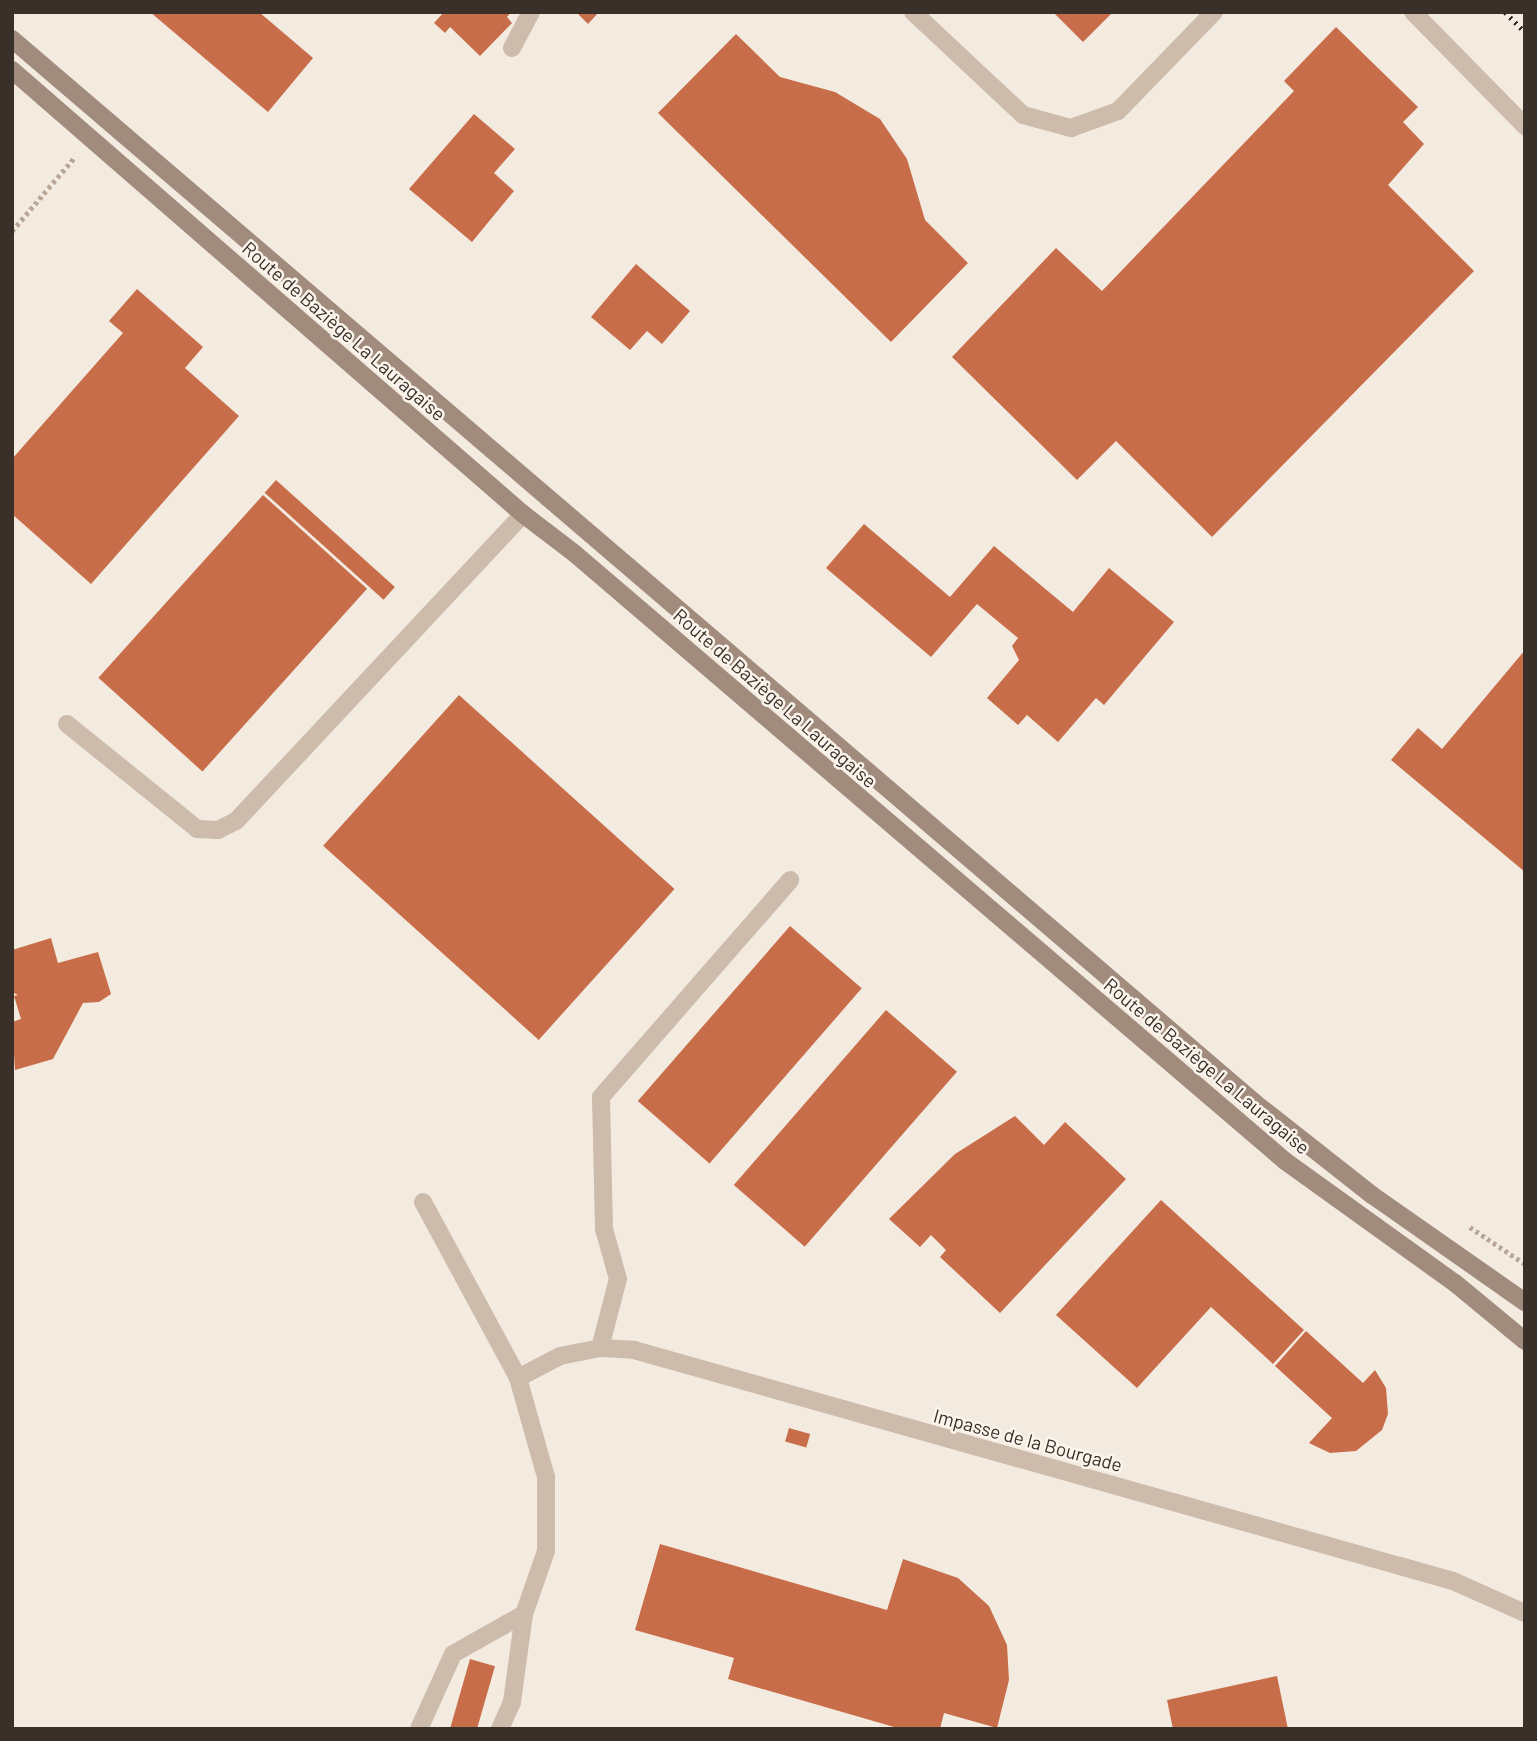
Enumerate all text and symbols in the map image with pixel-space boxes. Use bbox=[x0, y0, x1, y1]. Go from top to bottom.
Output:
street label: Route de Baziège La Lauragaise bbox=[238, 237, 450, 425]
street label: Route de Baziège La Lauragaise bbox=[669, 604, 881, 792]
street label: Route de Baziège La Lauragaise bbox=[1099, 973, 1315, 1159]
street label: Impasse de la Bourgade bbox=[931, 1404, 1125, 1476]

